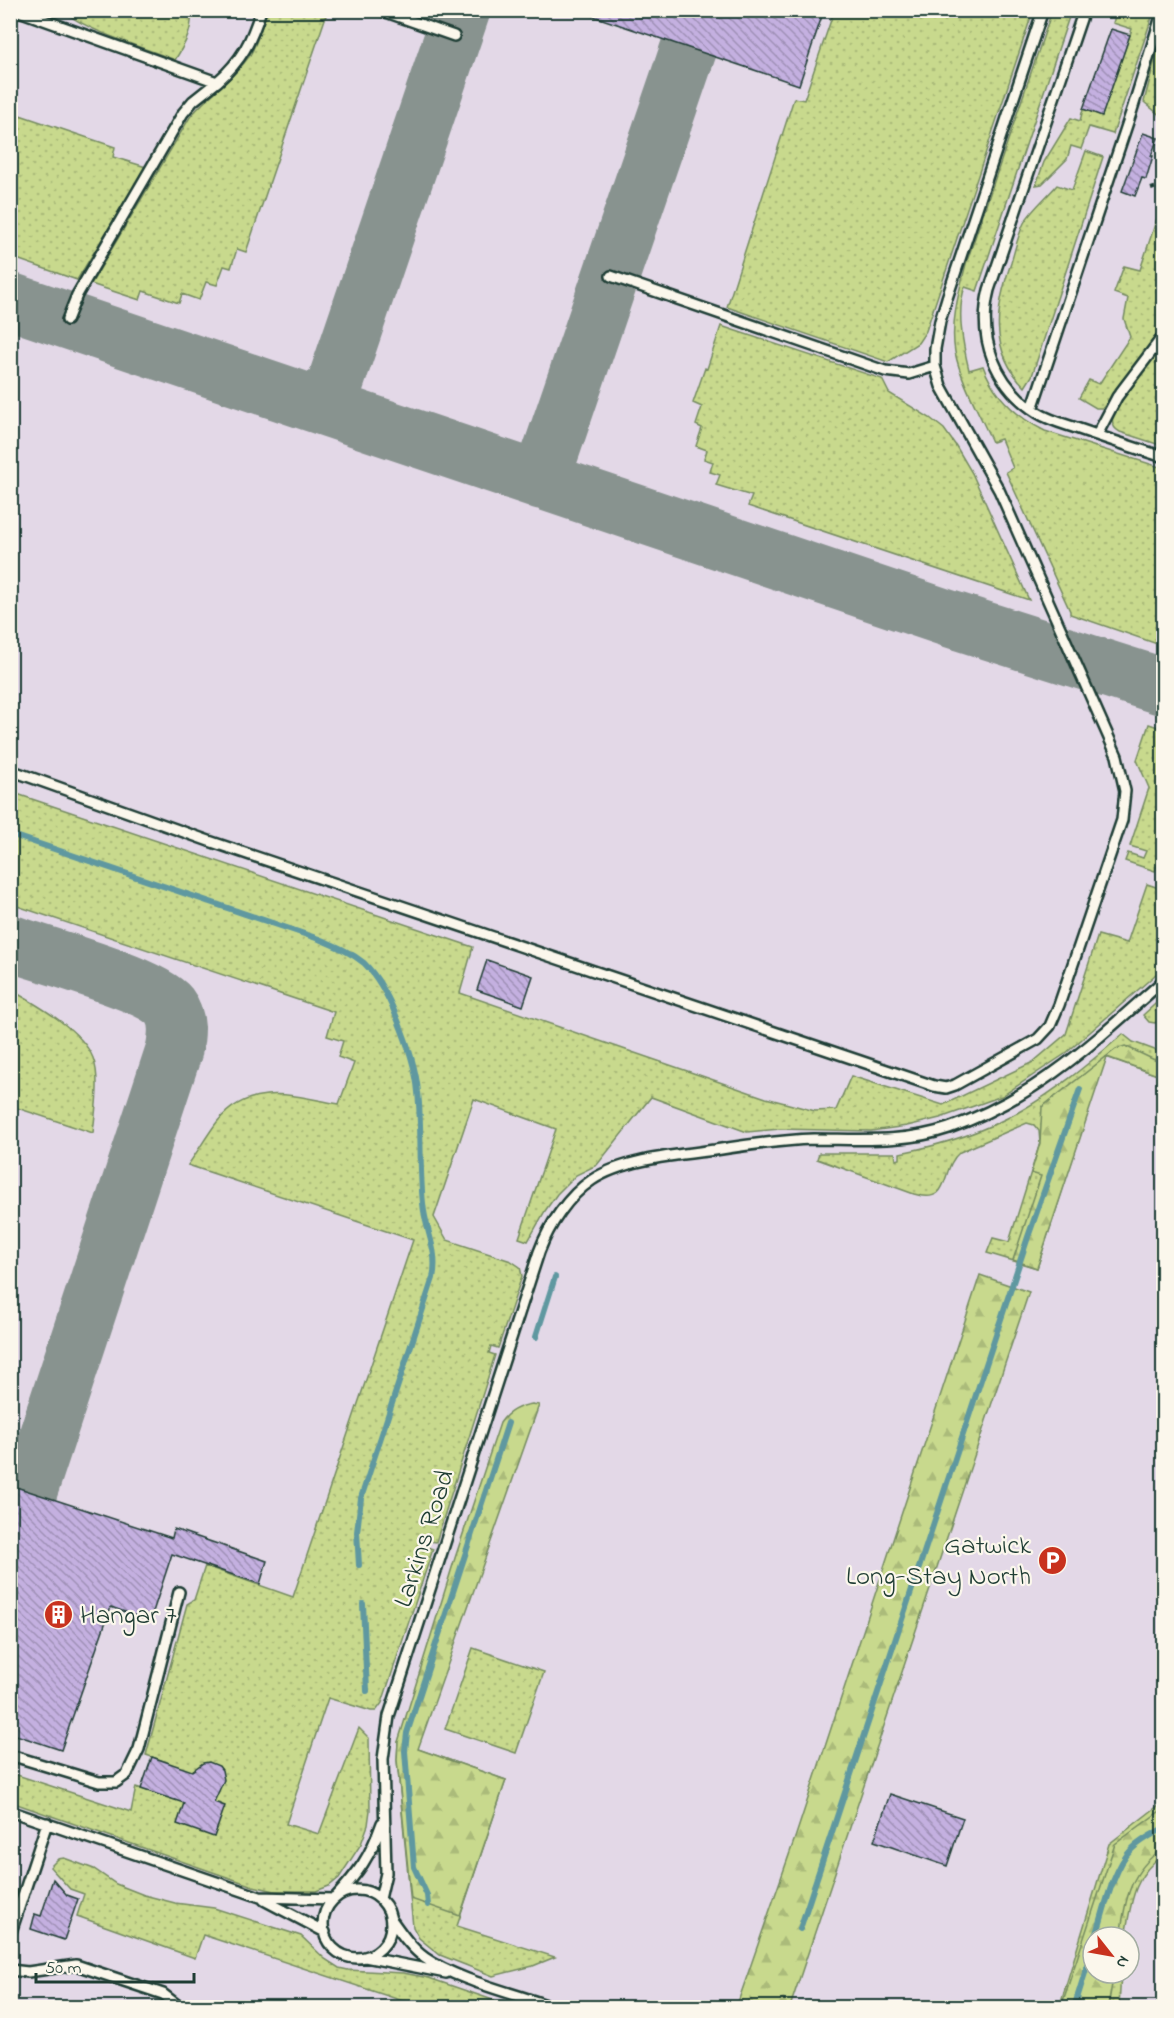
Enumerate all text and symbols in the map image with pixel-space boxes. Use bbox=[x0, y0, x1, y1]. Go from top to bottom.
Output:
street label: Larkins Road bbox=[385, 1465, 466, 1612]
place label: Gatwick Long-Stay North bbox=[846, 1527, 1031, 1597]
parking icon: Gatwick Long-Stay North bbox=[1036, 1544, 1068, 1576]
place label: Hangar 7 bbox=[80, 1597, 177, 1636]
building icon: Hangar 7 bbox=[43, 1598, 75, 1630]
north arrow bbox=[1081, 1925, 1141, 1985]
scale bar bbox=[36, 1946, 194, 1984]
text: N bbox=[1109, 1951, 1135, 1973]
text: 50 m bbox=[45, 1956, 82, 1982]

